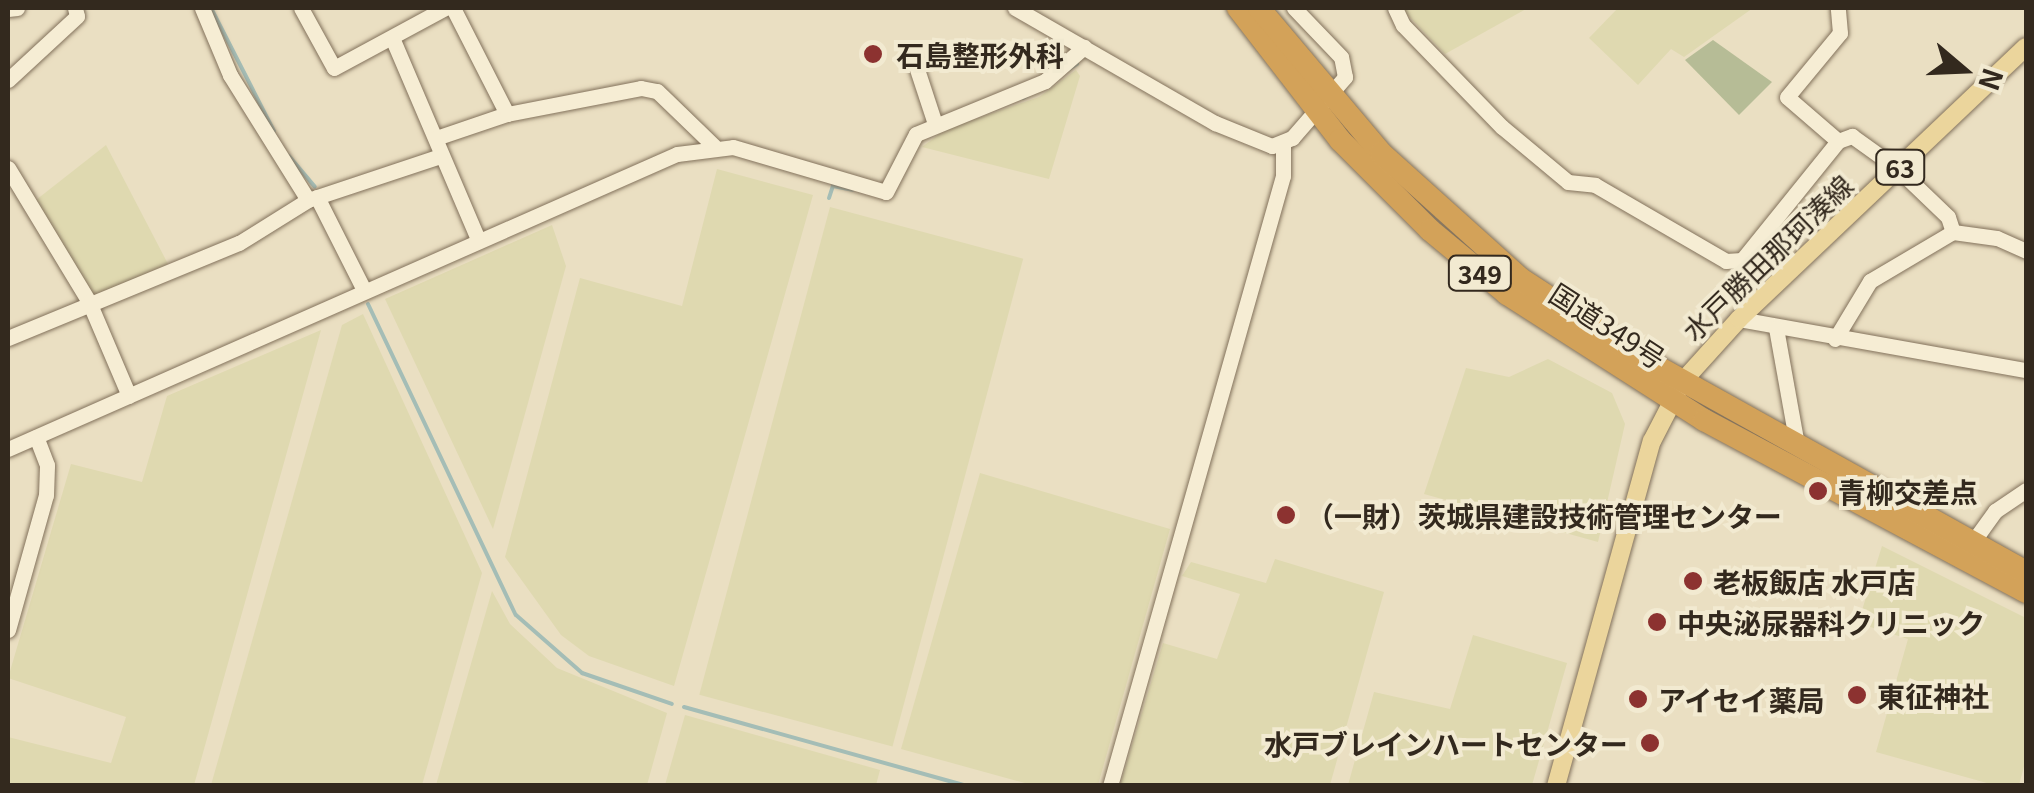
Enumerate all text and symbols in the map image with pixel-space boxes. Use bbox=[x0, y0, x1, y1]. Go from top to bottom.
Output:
north arrow bbox=[1914, 20, 2014, 120]
place label: 石島整形外科 bbox=[896, 37, 1064, 71]
marker: 石島整形外科 bbox=[860, 41, 886, 67]
text: N bbox=[1970, 63, 2015, 96]
road number: 63 bbox=[1875, 147, 1925, 187]
street label: 水戸勝田那珂湊線 bbox=[1675, 167, 1859, 347]
road number: 349 bbox=[1448, 253, 1512, 293]
street label: 国道349号 bbox=[1544, 275, 1672, 375]
place label: 青柳交差点 bbox=[1838, 474, 1978, 508]
marker: 青柳交差点 bbox=[1807, 480, 1829, 502]
place label: （一財）茨城県建設技術管理センター bbox=[1306, 498, 1782, 532]
marker: （一財）茨城県建設技術管理センター bbox=[1275, 504, 1297, 526]
place label: 老板飯店 水戸店 bbox=[1713, 564, 1915, 598]
marker: 老板飯店 水戸店 bbox=[1682, 570, 1704, 592]
place label: 中央泌尿器科クリニック bbox=[1677, 605, 1985, 639]
marker: 中央泌尿器科クリニック bbox=[1646, 611, 1668, 633]
place label: 東征神社 bbox=[1877, 678, 1989, 712]
place label: アイセイ薬局 bbox=[1658, 682, 1826, 716]
marker: 東征神社 bbox=[1846, 684, 1868, 706]
marker: アイセイ薬局 bbox=[1627, 688, 1649, 710]
place label: 水戸ブレインハートセンター bbox=[1264, 726, 1628, 760]
marker: 水戸ブレインハートセンター bbox=[1637, 730, 1663, 756]

